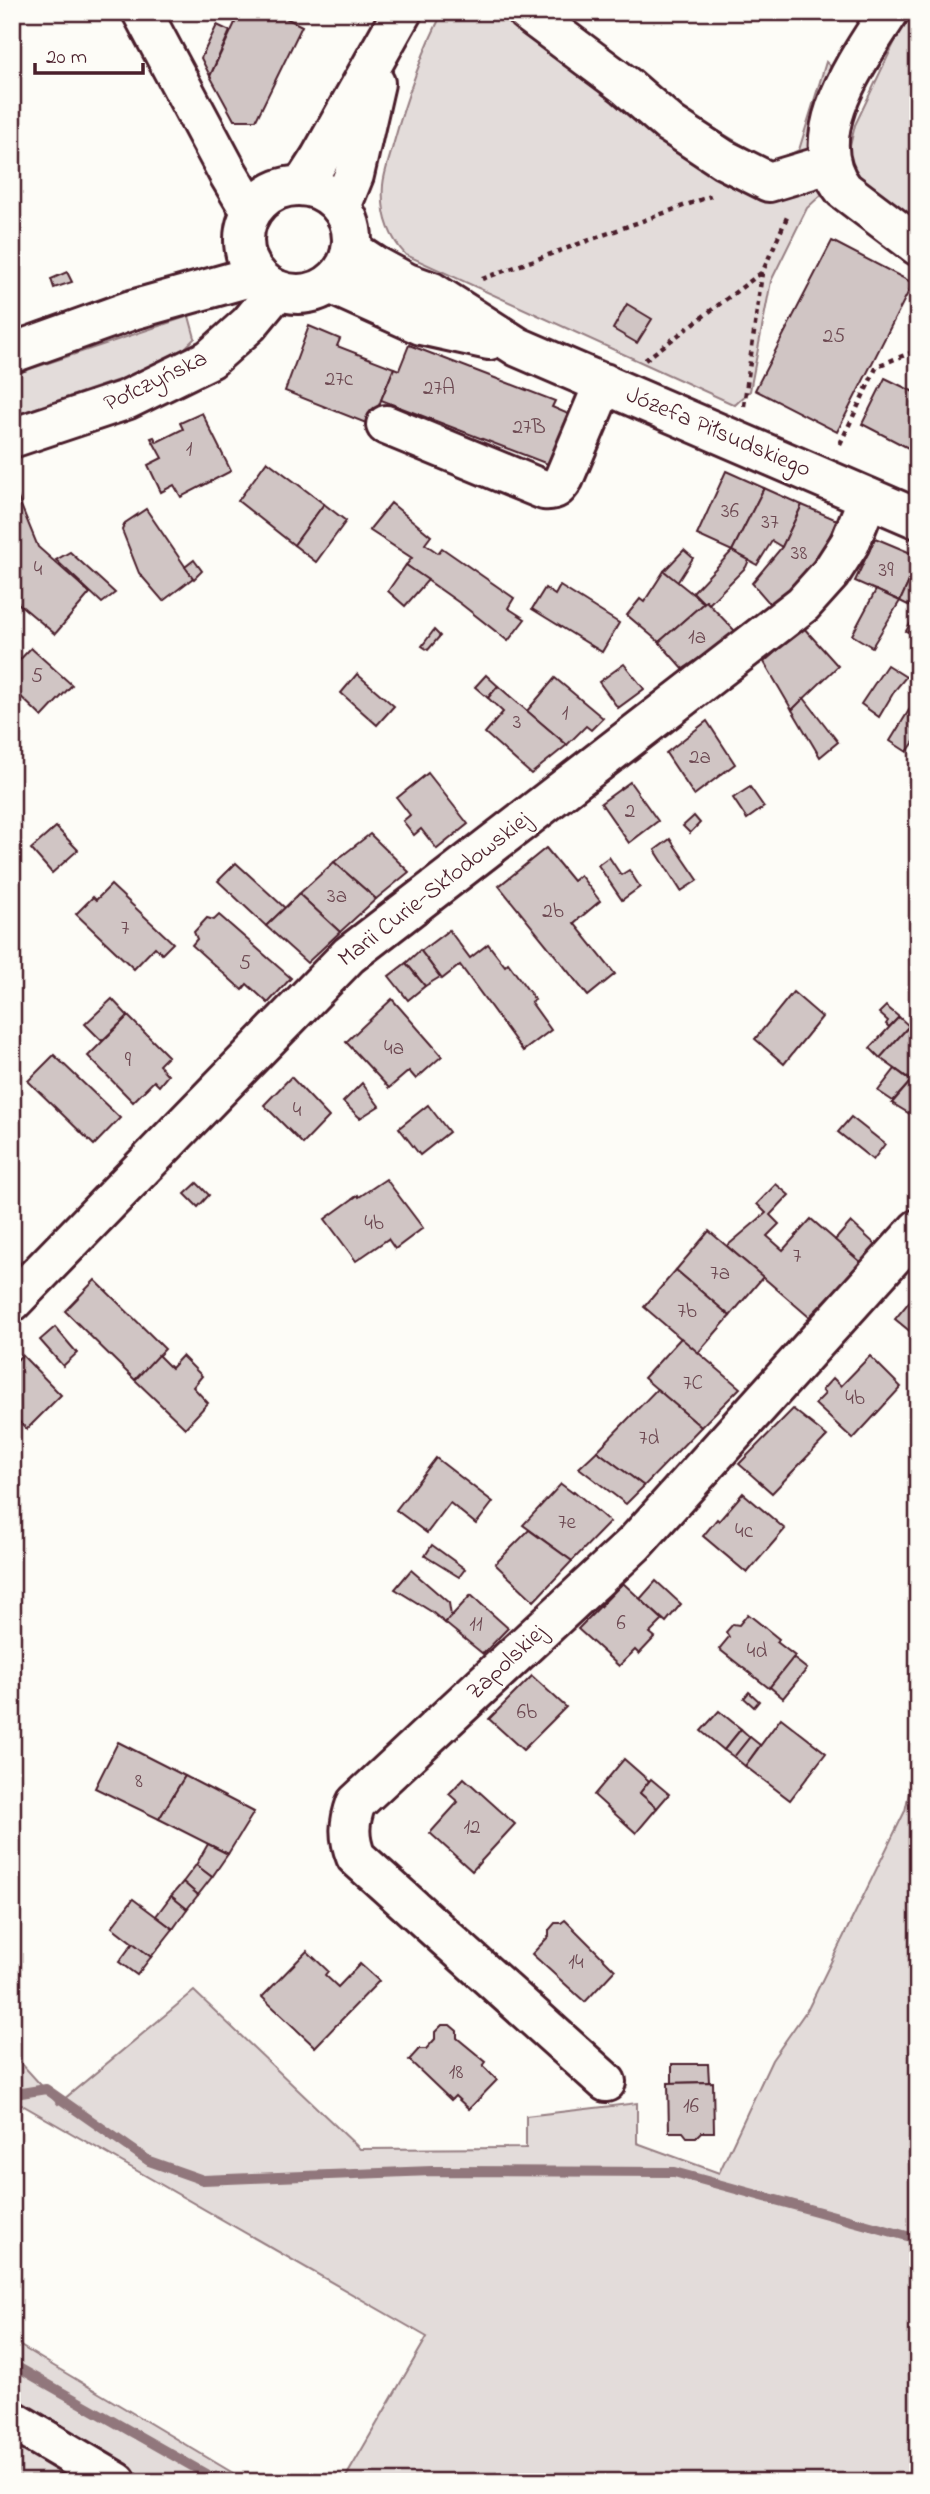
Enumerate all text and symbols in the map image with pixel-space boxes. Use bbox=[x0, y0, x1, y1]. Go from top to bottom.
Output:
scale bar bbox=[35, 32, 144, 76]
text: 20 m bbox=[46, 43, 87, 73]
house number: 25 bbox=[823, 322, 845, 352]
street label: Połczyńska bbox=[98, 342, 214, 423]
house number: 27c bbox=[325, 365, 354, 395]
house number: 27A bbox=[423, 374, 455, 404]
street label: Józefa Piłsudskiego bbox=[620, 378, 816, 488]
house number: 27B bbox=[512, 413, 546, 443]
house number: 1 bbox=[186, 435, 193, 465]
house number: 36 bbox=[721, 497, 739, 527]
house number: 37 bbox=[761, 508, 779, 538]
house number: 38 bbox=[791, 539, 807, 569]
house number: 4 bbox=[34, 555, 43, 585]
house number: 39 bbox=[879, 556, 894, 586]
house number: 1a bbox=[688, 623, 706, 653]
house number: 5 bbox=[31, 662, 43, 692]
house number: 1 bbox=[562, 699, 569, 729]
house number: 3 bbox=[513, 708, 521, 738]
house number: 2a bbox=[689, 743, 711, 773]
house number: 2 bbox=[625, 797, 635, 827]
street label: Marii Curie-Skłodowskiej bbox=[331, 803, 540, 976]
house number: 3a bbox=[327, 882, 347, 912]
house number: 2b bbox=[542, 897, 564, 927]
house number: 7 bbox=[121, 914, 130, 944]
house number: 5 bbox=[239, 949, 251, 979]
house number: 4a bbox=[384, 1034, 404, 1064]
house number: 9 bbox=[125, 1046, 132, 1076]
house number: 4 bbox=[293, 1096, 302, 1126]
house number: 4b bbox=[364, 1209, 384, 1239]
house number: 7 bbox=[793, 1242, 802, 1272]
house number: 7a bbox=[710, 1259, 730, 1289]
house number: 7b bbox=[677, 1297, 697, 1327]
house number: 7C bbox=[683, 1369, 703, 1399]
house number: 4b bbox=[845, 1384, 865, 1414]
house number: 7d bbox=[639, 1424, 659, 1454]
house number: 7e bbox=[558, 1508, 577, 1538]
house number: 4c bbox=[735, 1517, 754, 1547]
house number: 6 bbox=[616, 1609, 626, 1639]
house number: 11 bbox=[469, 1610, 483, 1640]
street label: Zapolskiej bbox=[459, 1616, 556, 1709]
house number: 4d bbox=[747, 1637, 767, 1667]
house number: 6b bbox=[517, 1698, 537, 1728]
house number: 8 bbox=[135, 1767, 143, 1797]
house number: 12 bbox=[463, 1813, 481, 1843]
house number: 14 bbox=[568, 1948, 584, 1978]
house number: 18 bbox=[449, 2058, 463, 2088]
house number: 16 bbox=[683, 2092, 699, 2122]

